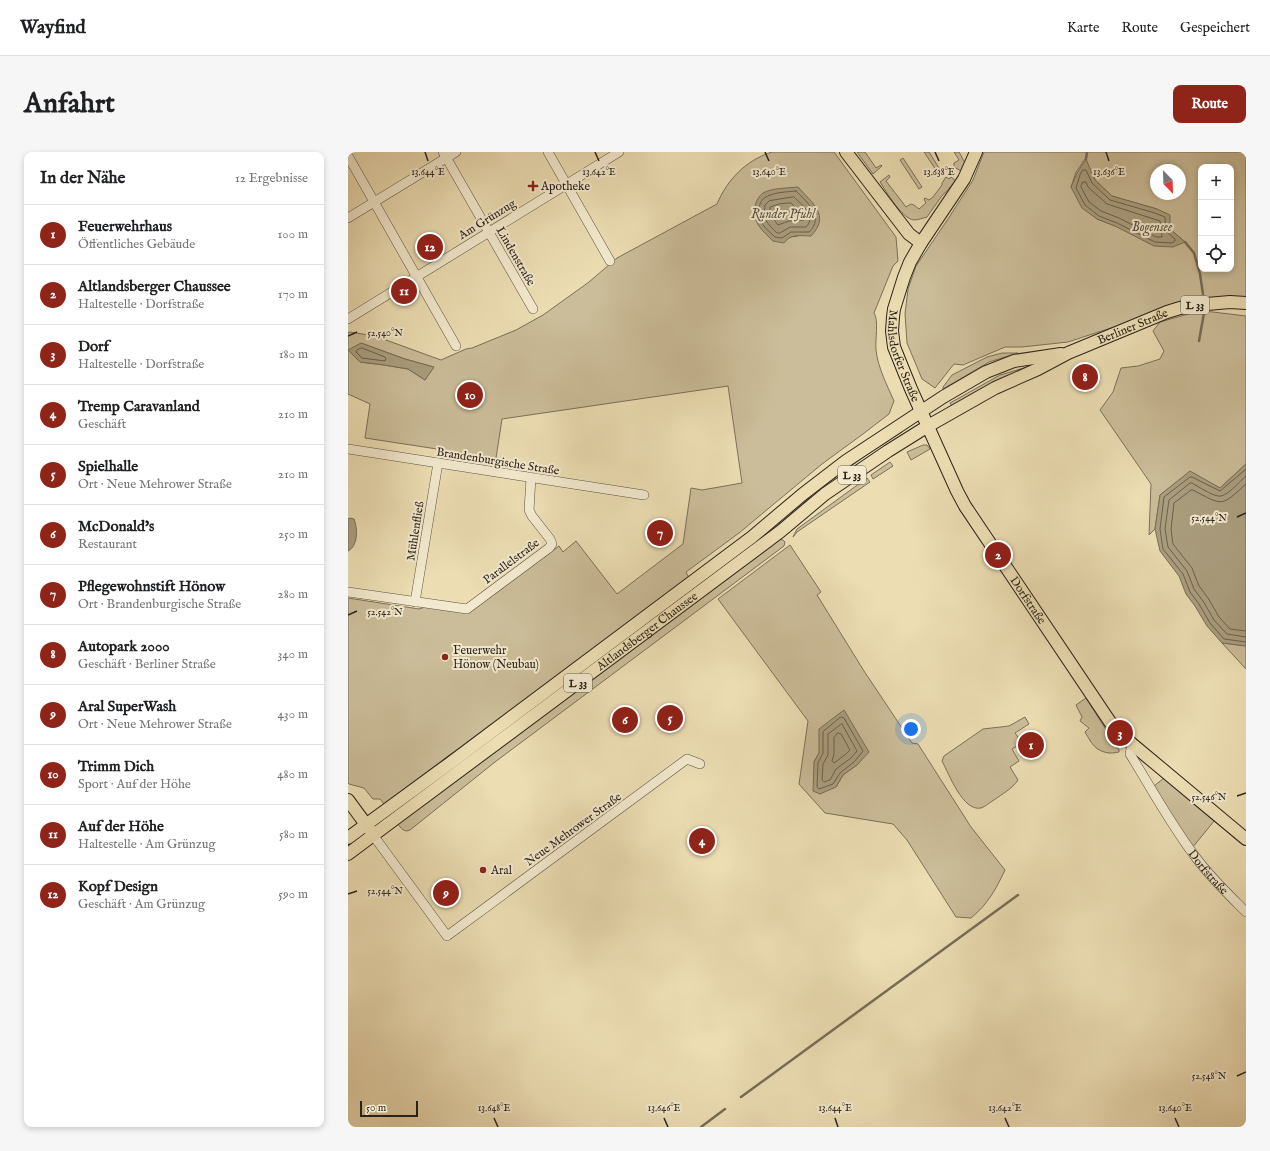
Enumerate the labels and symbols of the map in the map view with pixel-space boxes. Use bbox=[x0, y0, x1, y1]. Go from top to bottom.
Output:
north arrow bbox=[1150, 164, 1186, 200]
text: 13.644°E bbox=[411, 166, 445, 179]
text: 13.642°E bbox=[582, 166, 616, 179]
text: 13.640°E bbox=[752, 166, 786, 179]
text: 13.638°E bbox=[923, 166, 955, 179]
text: 13.636°E bbox=[1093, 166, 1125, 179]
place label: Apotheke bbox=[540, 179, 590, 195]
marker: Apotheke bbox=[528, 181, 538, 191]
street label: Am Grünzug bbox=[455, 196, 519, 243]
water label: Runder Pfuhl bbox=[751, 206, 816, 223]
water label: Bogensee bbox=[1132, 219, 1173, 237]
street label: Lindenstraße bbox=[493, 224, 539, 289]
pin: 12 bbox=[417, 232, 443, 262]
pin: 11 bbox=[391, 276, 417, 306]
road number: L 33 bbox=[1181, 296, 1209, 314]
street label: Berliner Straße bbox=[1095, 305, 1171, 348]
street label: Mahlsdorfer Straße bbox=[884, 309, 923, 405]
text: 52.540°N bbox=[367, 327, 403, 340]
pin: 8 bbox=[1072, 362, 1098, 392]
pin: 10 bbox=[457, 380, 483, 410]
street label: Brandenburgische Straße bbox=[435, 444, 561, 479]
road number: L 33 bbox=[838, 466, 866, 484]
street label: Mühlenfließ bbox=[403, 500, 428, 562]
text: 52.544°N bbox=[1191, 512, 1227, 525]
pin: 7 bbox=[647, 518, 673, 548]
street label: Parallelstraße bbox=[480, 535, 543, 587]
pin: 2 bbox=[985, 540, 1011, 570]
street label: Dorfstraße bbox=[1006, 574, 1049, 628]
street label: Altlandsberger Chaussee bbox=[593, 589, 701, 675]
text: 52.542°N bbox=[367, 606, 403, 619]
place label: Feuerwehr Hönow (Neubau) bbox=[453, 643, 539, 672]
marker: Feuerwehr Hönow (Neubau) bbox=[440, 652, 450, 662]
road number: L 33 bbox=[564, 674, 592, 692]
pin: 5 bbox=[657, 703, 683, 733]
pin: 6 bbox=[612, 705, 638, 735]
pin: 3 bbox=[1107, 718, 1133, 748]
your location bbox=[901, 719, 921, 739]
pin: 1 bbox=[1018, 730, 1044, 760]
street label: Neue Mehrower Straße bbox=[522, 789, 625, 869]
text: 52.546°N bbox=[1192, 791, 1227, 804]
pin: 4 bbox=[689, 826, 715, 856]
street label: Dorfstraße bbox=[1185, 847, 1232, 898]
place label: Aral bbox=[490, 863, 513, 878]
marker: Aral bbox=[478, 865, 488, 875]
pin: 9 bbox=[433, 878, 459, 908]
text: 52.544°N bbox=[367, 885, 403, 898]
text: 52.548°N bbox=[1192, 1070, 1227, 1083]
scale bar bbox=[360, 1099, 418, 1118]
text: 13.648°E bbox=[478, 1102, 510, 1115]
text: 13.646°E bbox=[647, 1102, 681, 1115]
text: 13.644°E bbox=[818, 1102, 852, 1115]
text: 13.642°E bbox=[988, 1102, 1022, 1115]
text: 13.640°E bbox=[1158, 1102, 1192, 1115]

